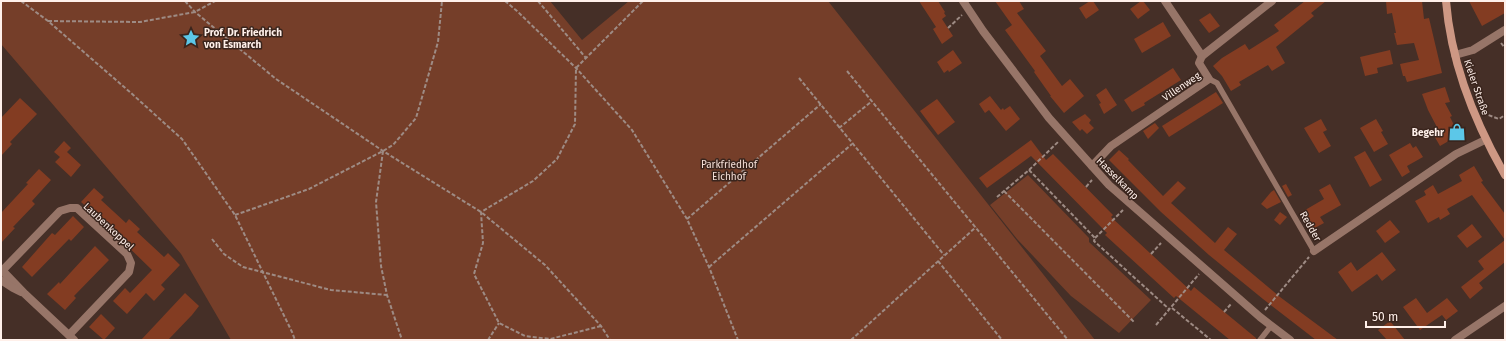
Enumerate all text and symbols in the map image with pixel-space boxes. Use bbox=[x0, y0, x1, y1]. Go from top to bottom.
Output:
place label: Prof. Dr. Friedrich von Esmarch bbox=[203, 27, 282, 51]
place icon: Prof. Dr. Friedrich von Esmarch bbox=[181, 28, 201, 48]
street label: Kieler Straße bbox=[1461, 58, 1491, 117]
street label: Villenweg bbox=[1160, 69, 1204, 104]
shop icon: Begehr bbox=[1447, 122, 1467, 142]
place label: Begehr bbox=[1412, 127, 1445, 139]
street label: Hasselkamp bbox=[1094, 155, 1141, 202]
park label: Parkfriedhof Eichhof bbox=[701, 159, 758, 183]
street label: Laubenkoppel bbox=[81, 200, 136, 253]
street label: Redder bbox=[1297, 209, 1324, 244]
scale bar bbox=[1366, 303, 1445, 329]
text: 50 m bbox=[1372, 310, 1398, 324]

